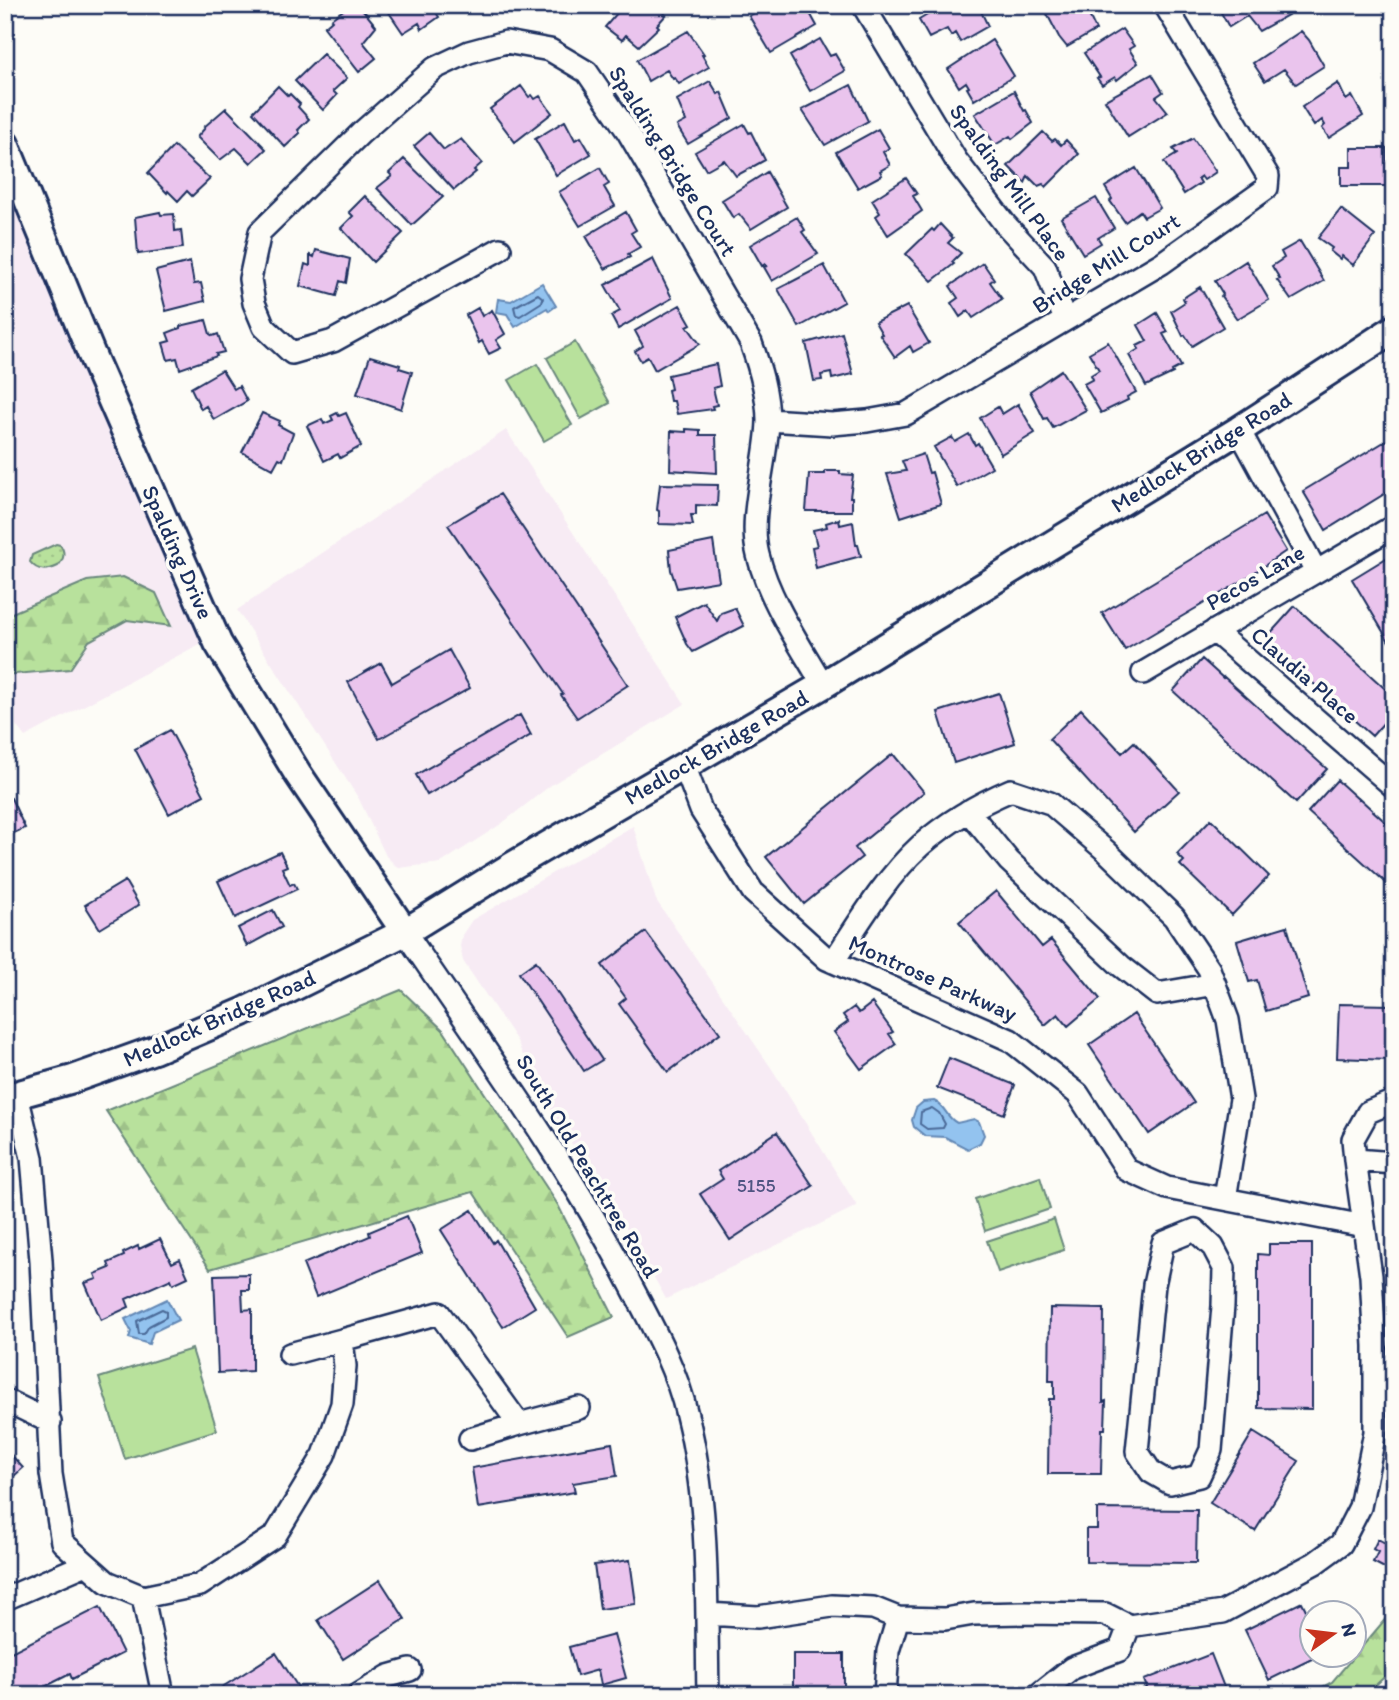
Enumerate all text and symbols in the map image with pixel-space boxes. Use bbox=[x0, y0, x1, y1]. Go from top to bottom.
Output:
street label: Spalding Bridge Court bbox=[603, 61, 743, 261]
street label: Spalding Mill Place bbox=[944, 98, 1076, 266]
street label: Bridge Mill Court bbox=[1027, 206, 1185, 320]
street label: Medlock Bridge Road bbox=[1106, 385, 1296, 519]
street label: Spalding Drive bbox=[136, 481, 220, 623]
street label: Pecos Lane bbox=[1201, 538, 1309, 616]
street label: Claudia Place bbox=[1245, 620, 1365, 730]
street label: Medlock Bridge Road bbox=[619, 683, 813, 811]
street label: Montrose Parkway bbox=[844, 928, 1022, 1028]
street label: Medlock Bridge Road bbox=[119, 963, 319, 1073]
street label: South Old Peachtree Road bbox=[510, 1049, 666, 1283]
house number: 5155 bbox=[737, 1174, 775, 1197]
north arrow bbox=[1298, 1598, 1368, 1668]
text: N bbox=[1336, 1621, 1362, 1639]

